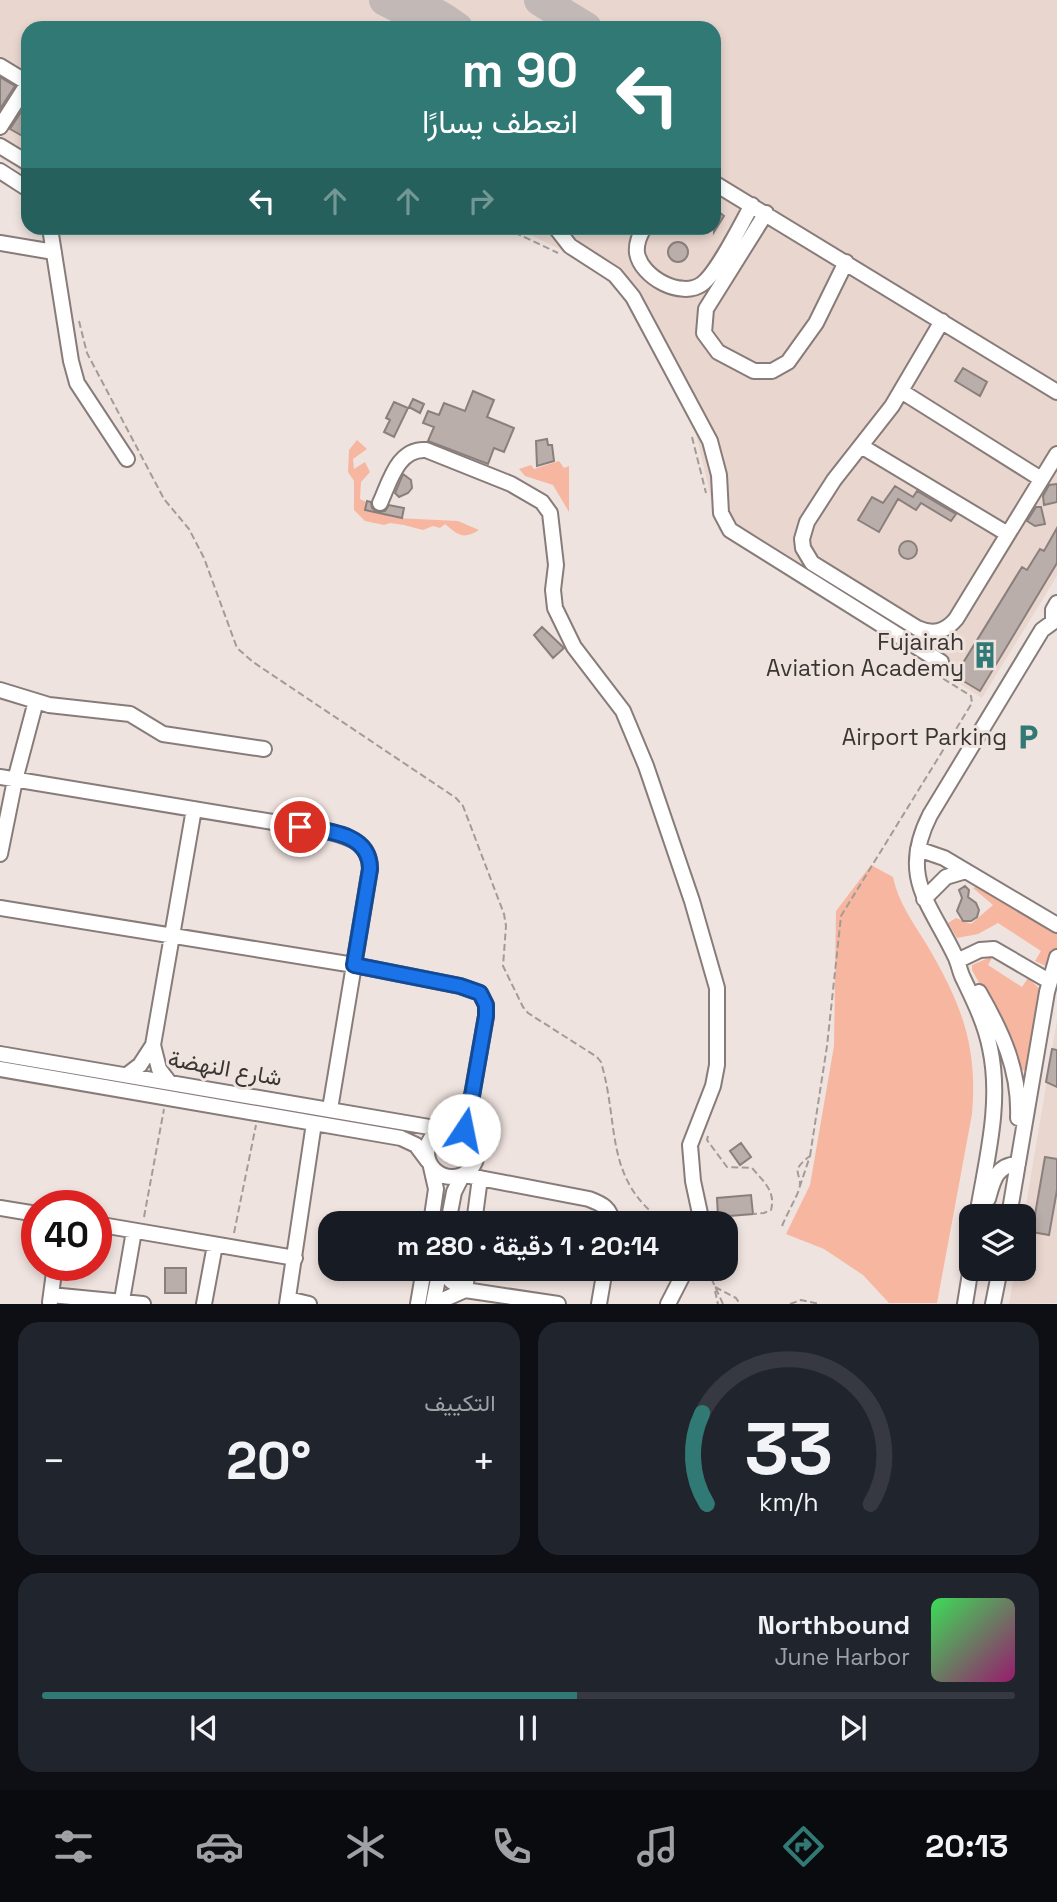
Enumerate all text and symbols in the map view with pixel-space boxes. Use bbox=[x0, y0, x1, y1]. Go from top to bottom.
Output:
text: 90 m bbox=[462, 39, 578, 101]
icon: left bbox=[602, 49, 693, 140]
text: انعطف يسارًا bbox=[422, 102, 578, 142]
icon: left bbox=[243, 182, 281, 220]
icon: ahead bbox=[316, 182, 354, 220]
icon: ahead bbox=[389, 182, 427, 220]
icon: right bbox=[462, 182, 500, 220]
place label: Fujairah Aviation Academy bbox=[766, 627, 964, 683]
building icon: Fujairah Aviation Academy bbox=[970, 640, 1000, 670]
place label: Airport Parking bbox=[842, 722, 1007, 752]
parking icon: Airport Parking bbox=[1013, 722, 1043, 752]
pin bbox=[270, 797, 330, 857]
icon: arrive bbox=[281, 808, 319, 846]
street label: شارع النهضة bbox=[166, 1043, 284, 1094]
position arrow bbox=[427, 1093, 501, 1167]
speed limit sign: 40 bbox=[21, 1190, 112, 1281]
map controls bbox=[959, 1204, 1036, 1281]
button: layers bbox=[959, 1204, 1036, 1281]
text: 20:14 · 1 دقيقة · 280 m bbox=[397, 1229, 659, 1263]
text: التكييف bbox=[424, 1388, 496, 1418]
text: 33 bbox=[744, 1403, 833, 1496]
text: 20° bbox=[226, 1428, 311, 1494]
text: − bbox=[42, 1437, 66, 1485]
text: + bbox=[472, 1437, 495, 1485]
text: km/h bbox=[758, 1486, 818, 1518]
text: Northbound bbox=[757, 1608, 910, 1642]
text: June Harbor bbox=[775, 1642, 910, 1672]
icon: previous bbox=[185, 1709, 223, 1747]
icon: pause bbox=[509, 1709, 547, 1747]
icon: next bbox=[834, 1709, 872, 1747]
icon: filters bbox=[49, 1822, 98, 1871]
icon: car bbox=[195, 1822, 244, 1871]
icon: climate bbox=[341, 1822, 390, 1871]
icon: phone bbox=[487, 1822, 536, 1871]
icon: music bbox=[633, 1822, 682, 1871]
icon: directions bbox=[779, 1822, 828, 1871]
text: 20:13 bbox=[925, 1826, 1008, 1866]

